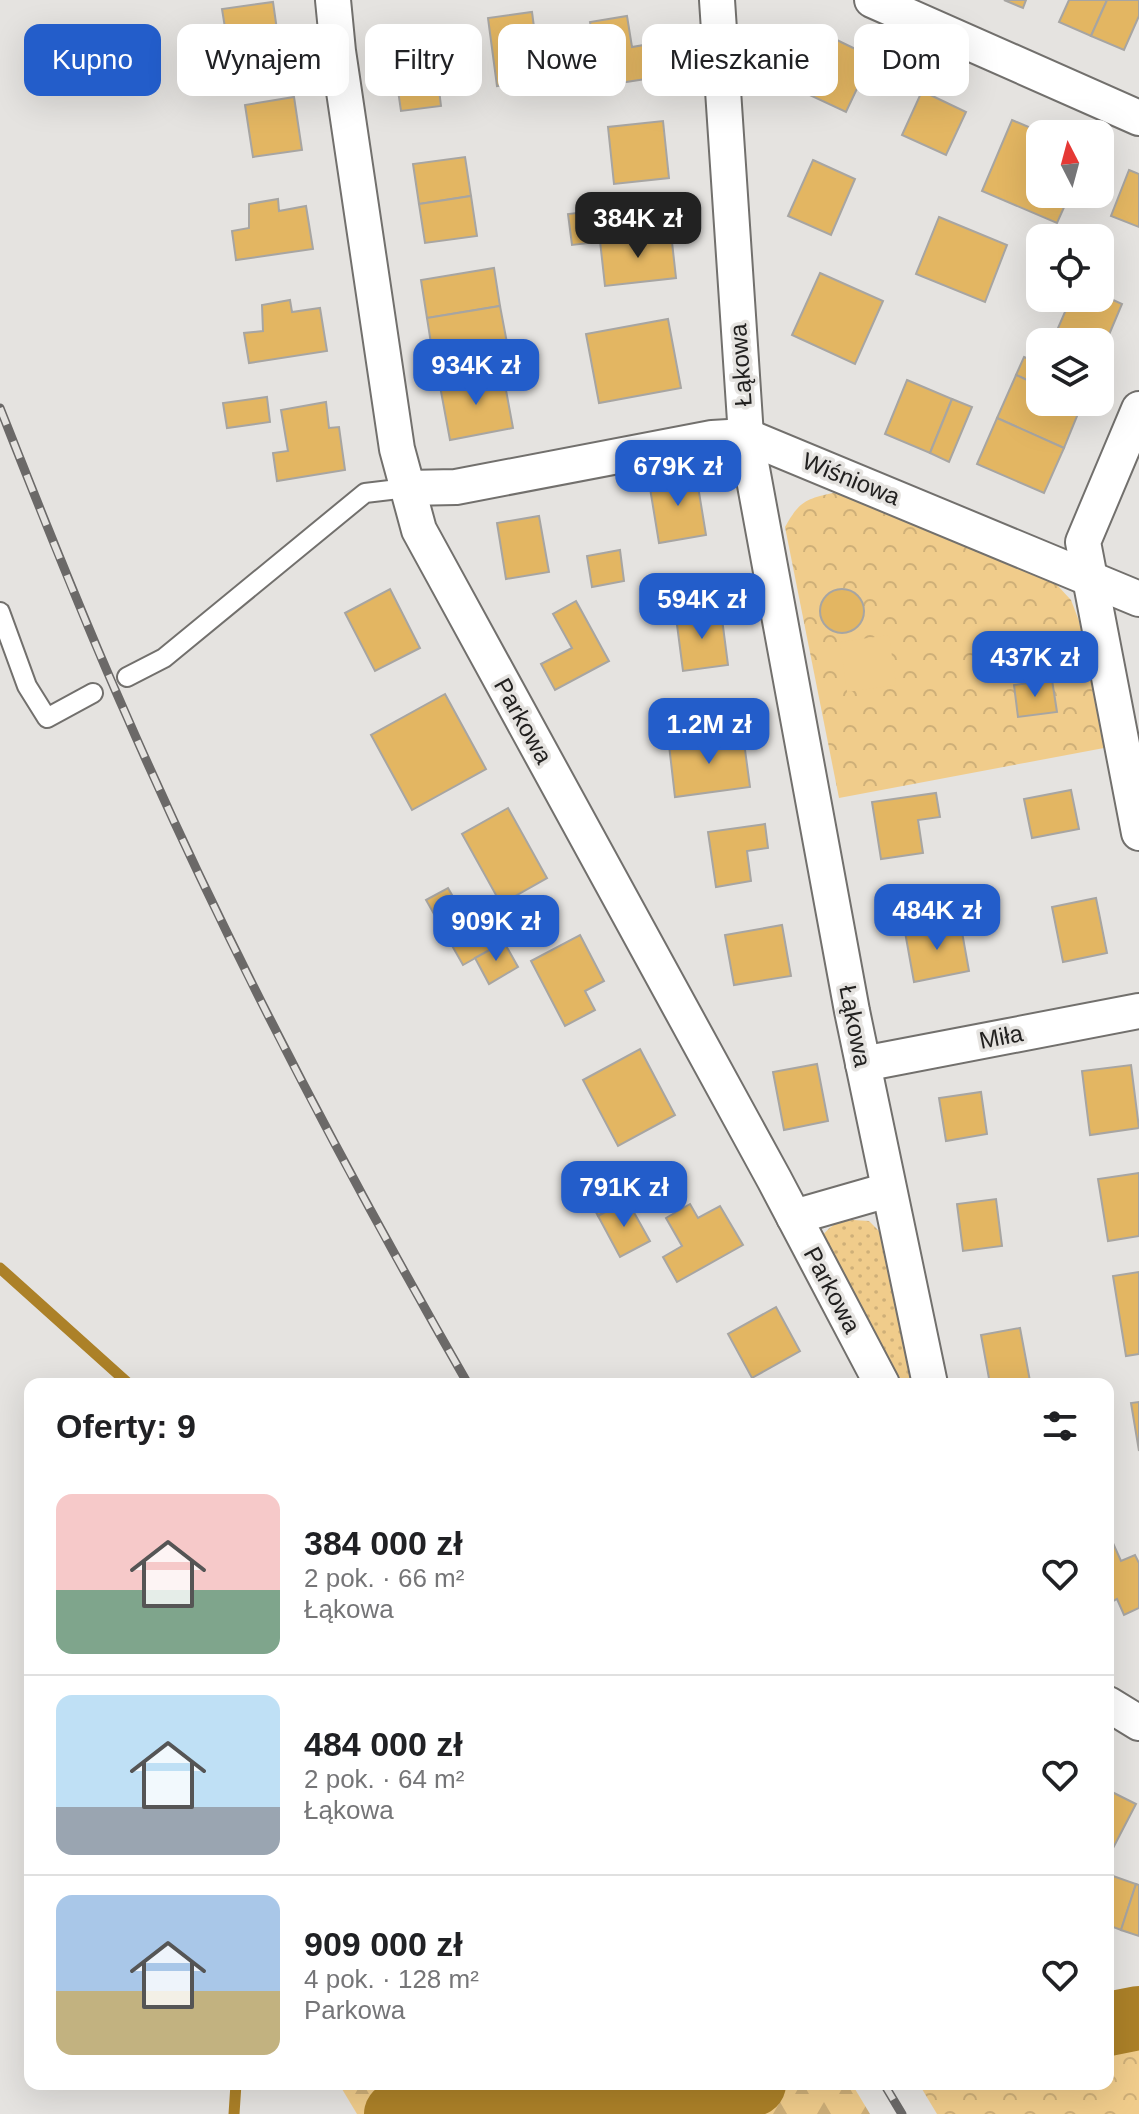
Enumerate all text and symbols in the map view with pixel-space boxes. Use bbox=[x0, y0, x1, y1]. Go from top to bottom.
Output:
chip: Kupno bbox=[24, 24, 161, 96]
chip: Wynajem bbox=[177, 24, 349, 96]
chip: Filtry bbox=[365, 24, 482, 96]
chip: Nowe bbox=[498, 24, 626, 96]
chip: Mieszkanie bbox=[642, 24, 838, 96]
chip: Dom bbox=[854, 24, 969, 96]
north arrow bbox=[1026, 120, 1114, 208]
map controls bbox=[1026, 120, 1114, 416]
pin: 384K zł bbox=[564, 192, 712, 260]
text: 384K zł bbox=[593, 203, 683, 233]
button: locate bbox=[1026, 224, 1114, 312]
street label: Łąkowa bbox=[724, 322, 757, 407]
button: layers bbox=[1026, 328, 1114, 416]
pin: 934K zł bbox=[402, 339, 550, 407]
text: 934K zł bbox=[431, 350, 521, 380]
pin: 679K zł bbox=[604, 440, 752, 508]
street label: Wiśniowa bbox=[799, 447, 904, 511]
text: 679K zł bbox=[633, 451, 723, 481]
pin: 594K zł bbox=[628, 573, 776, 641]
text: 594K zł bbox=[657, 584, 747, 614]
pin: 437K zł bbox=[961, 631, 1109, 699]
text: 437K zł bbox=[990, 642, 1080, 672]
street label: Parkowa bbox=[489, 673, 558, 769]
pin: 1.2M zł bbox=[635, 698, 783, 766]
text: 1.2M zł bbox=[666, 709, 752, 739]
pin: 484K zł bbox=[863, 884, 1011, 952]
pin: 909K zł bbox=[422, 895, 570, 963]
text: 484K zł bbox=[892, 895, 982, 925]
text: 909K zł bbox=[451, 906, 541, 936]
street label: Łąkowa bbox=[834, 983, 877, 1070]
street label: Miła bbox=[977, 1019, 1026, 1054]
pin: 791K zł bbox=[550, 1161, 698, 1229]
text: 791K zł bbox=[579, 1172, 669, 1202]
street label: Parkowa bbox=[799, 1242, 867, 1338]
icon: filters bbox=[1038, 1404, 1082, 1448]
text: Oferty: 9 bbox=[56, 1407, 196, 1445]
text: 384 000 zł bbox=[304, 1524, 463, 1562]
icon: home bbox=[120, 1526, 216, 1622]
icon: heart bbox=[1038, 1552, 1082, 1596]
text: 2 pok. · 66 m² bbox=[304, 1563, 464, 1593]
text: Łąkowa bbox=[304, 1594, 394, 1624]
text: 484 000 zł bbox=[304, 1725, 463, 1763]
icon: home bbox=[120, 1727, 216, 1823]
icon: heart bbox=[1038, 1753, 1082, 1797]
text: 2 pok. · 64 m² bbox=[304, 1764, 464, 1794]
text: Łąkowa bbox=[304, 1795, 394, 1825]
text: 909 000 zł bbox=[304, 1925, 463, 1963]
icon: home bbox=[120, 1927, 216, 2023]
icon: heart bbox=[1038, 1953, 1082, 1997]
text: 4 pok. · 128 m² bbox=[304, 1964, 479, 1994]
text: Parkowa bbox=[304, 1995, 405, 2025]

